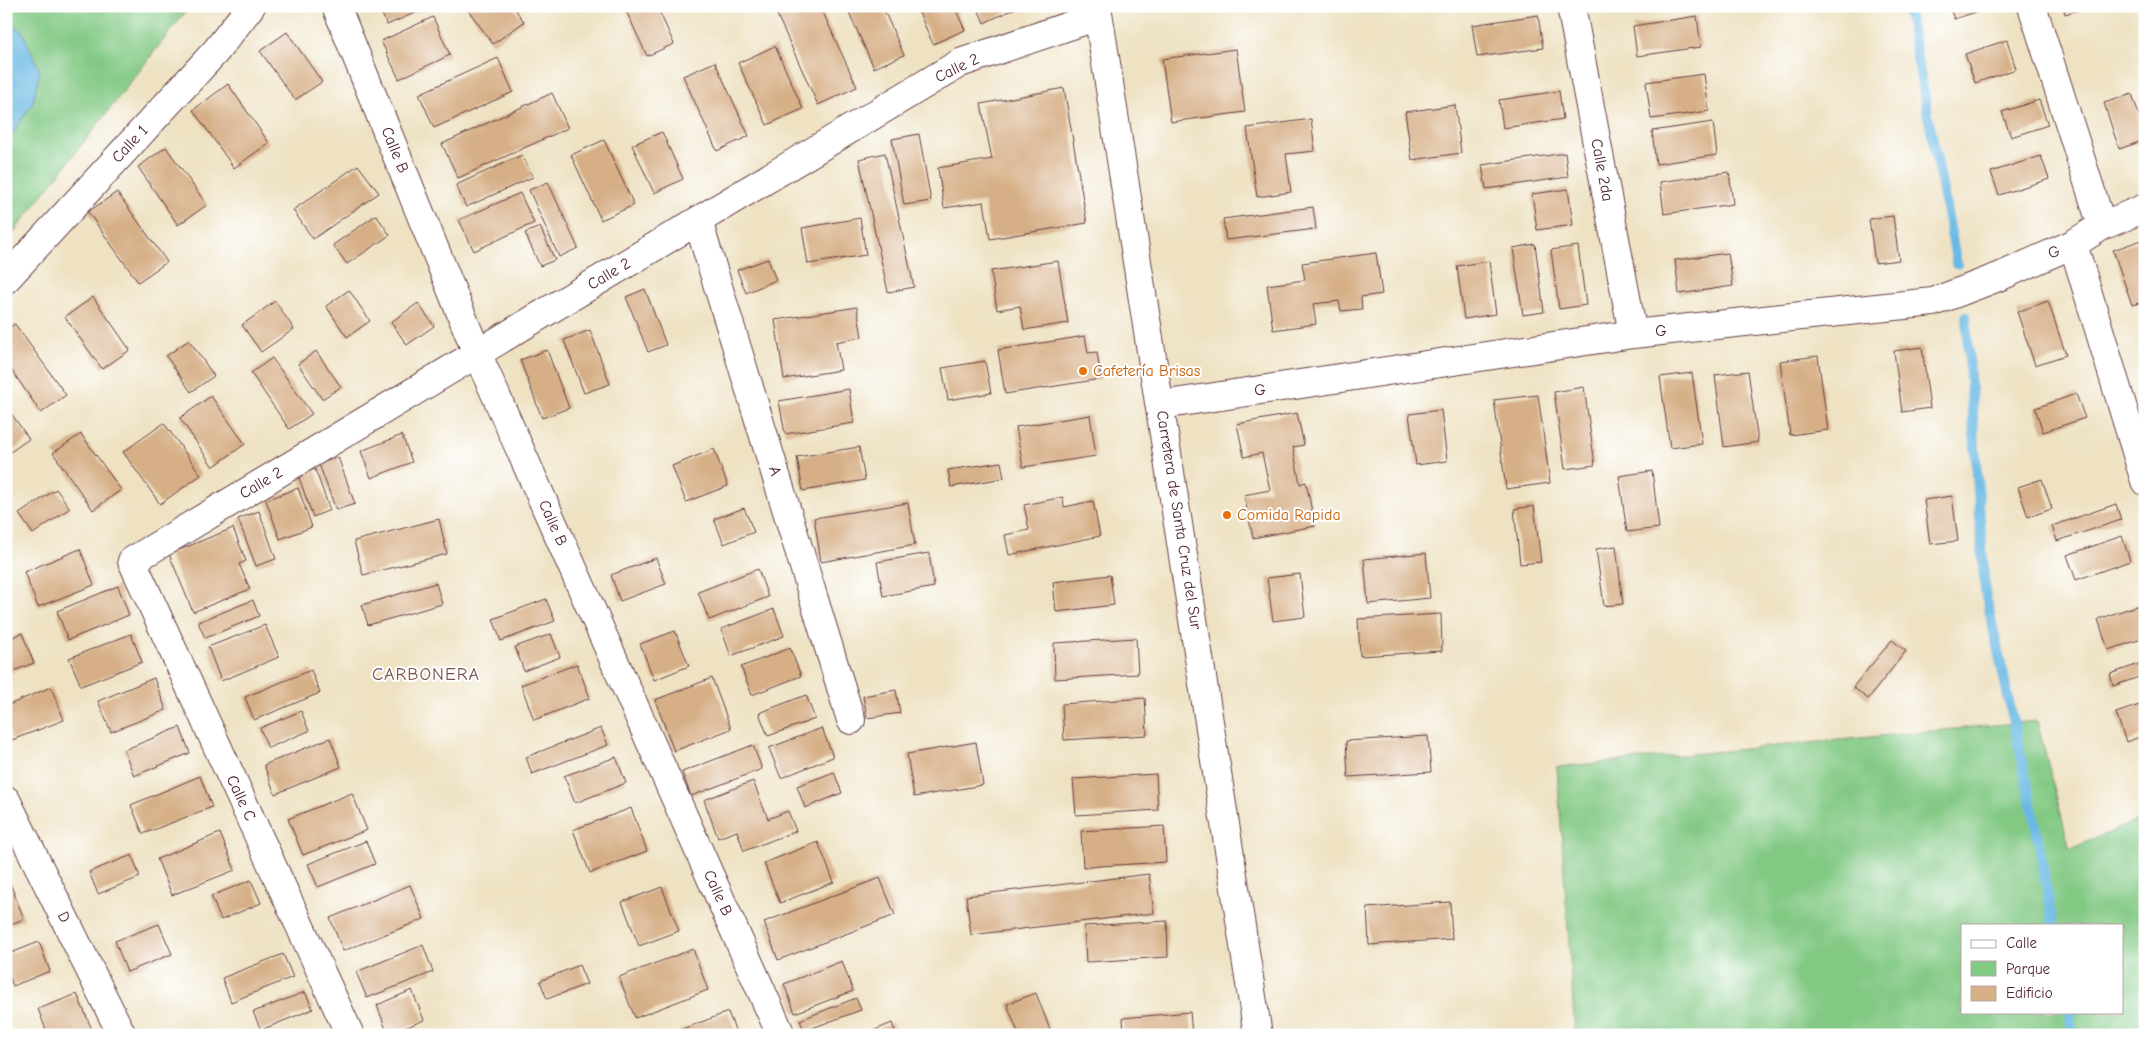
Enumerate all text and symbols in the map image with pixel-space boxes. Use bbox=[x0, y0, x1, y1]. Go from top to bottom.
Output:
street label: Calle 2 bbox=[932, 50, 982, 86]
street label: Calle 1 bbox=[108, 121, 152, 167]
street label: Calle B bbox=[378, 124, 412, 176]
street label: Calle 2da bbox=[1587, 137, 1617, 203]
street label: G bbox=[2045, 241, 2063, 263]
street label: Calle 2 bbox=[584, 254, 634, 294]
street label: G bbox=[1654, 321, 1668, 341]
place label: Cafetería Brisas bbox=[1093, 362, 1201, 380]
marker: Cafetería Brisas bbox=[1077, 365, 1089, 377]
street label: G bbox=[1253, 380, 1267, 400]
street label: Carretera de Santa Cruz del Sur bbox=[1153, 409, 1205, 631]
street label: Calle 2 bbox=[236, 463, 286, 503]
street label: A bbox=[765, 464, 785, 478]
street label: Calle B bbox=[535, 497, 571, 549]
place label: Comida Rapida bbox=[1237, 506, 1341, 524]
marker: Comida Rapida bbox=[1221, 509, 1233, 521]
district label: CARBONERA bbox=[372, 664, 480, 685]
street label: Calle C bbox=[223, 772, 259, 824]
street label: Calle B bbox=[700, 867, 736, 919]
street label: D bbox=[54, 909, 74, 925]
legend bbox=[1961, 924, 2124, 1014]
text: Calle bbox=[2006, 934, 2038, 952]
text: Parque bbox=[2006, 960, 2051, 978]
text: Edificio bbox=[2006, 984, 2053, 1002]

